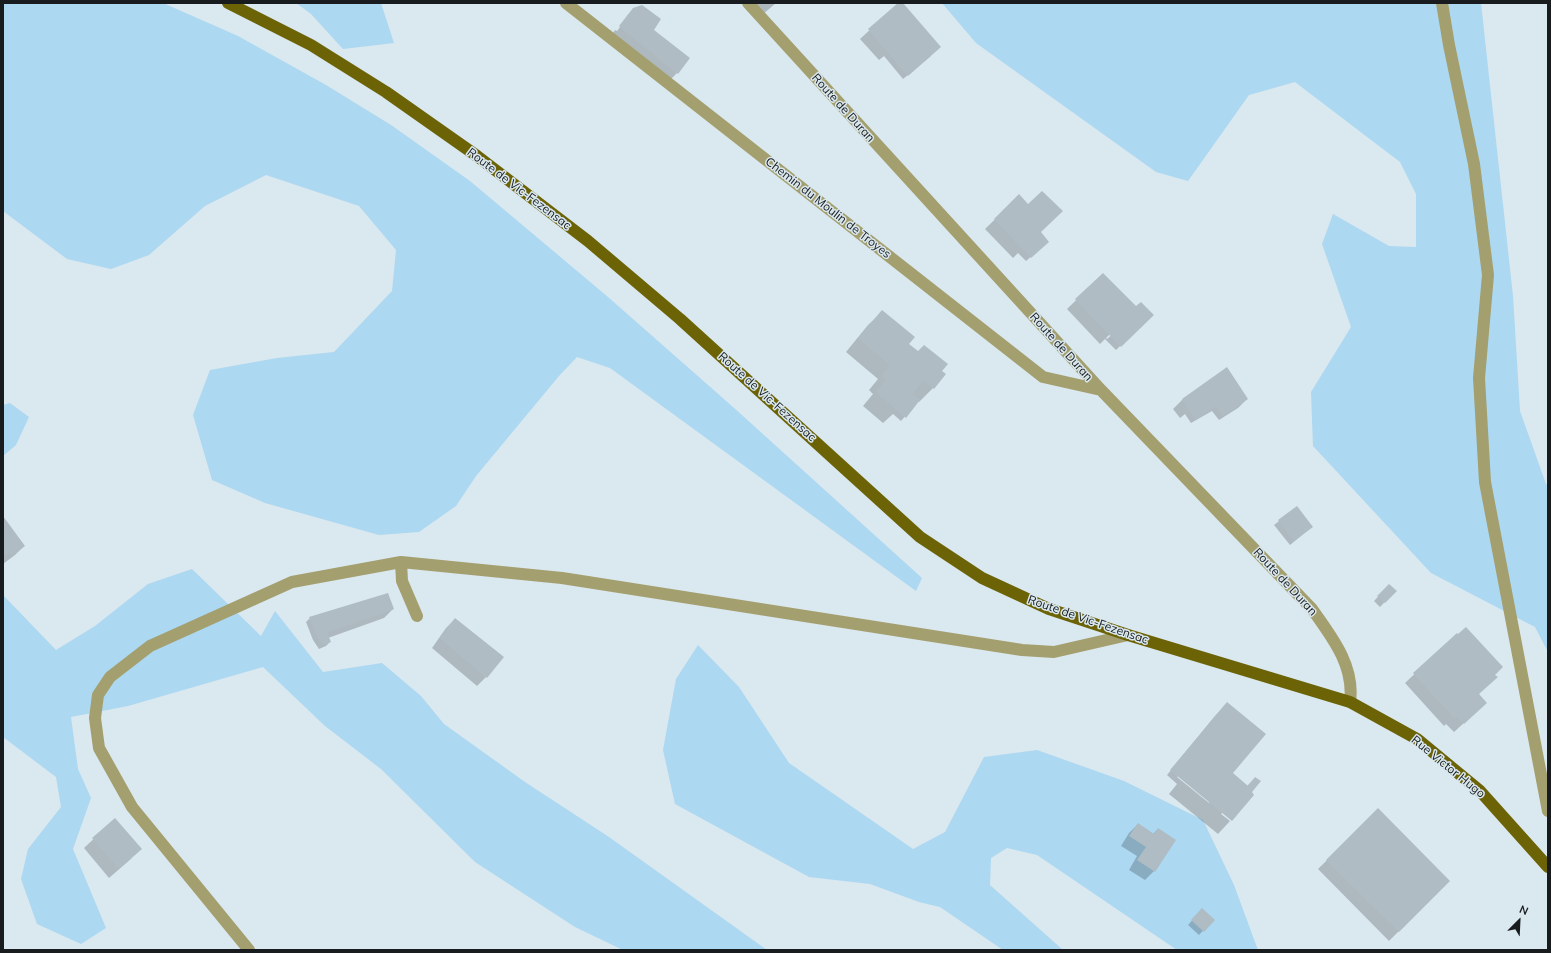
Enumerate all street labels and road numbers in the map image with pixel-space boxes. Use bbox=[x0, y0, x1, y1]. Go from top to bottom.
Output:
street label: Route de Duran bbox=[809, 71, 877, 145]
street label: Route de Vic-Fezensac bbox=[464, 145, 574, 233]
street label: Chemin du Moulin de Troyes bbox=[762, 154, 894, 262]
street label: Route de Duran bbox=[1027, 310, 1095, 384]
street label: Route de Vic-Fezensac bbox=[715, 349, 819, 445]
street label: Route de Duran bbox=[1250, 545, 1320, 619]
street label: Route de Vic-Fezensac bbox=[1026, 593, 1150, 647]
street label: Rue Victor Hugo bbox=[1408, 733, 1488, 801]

